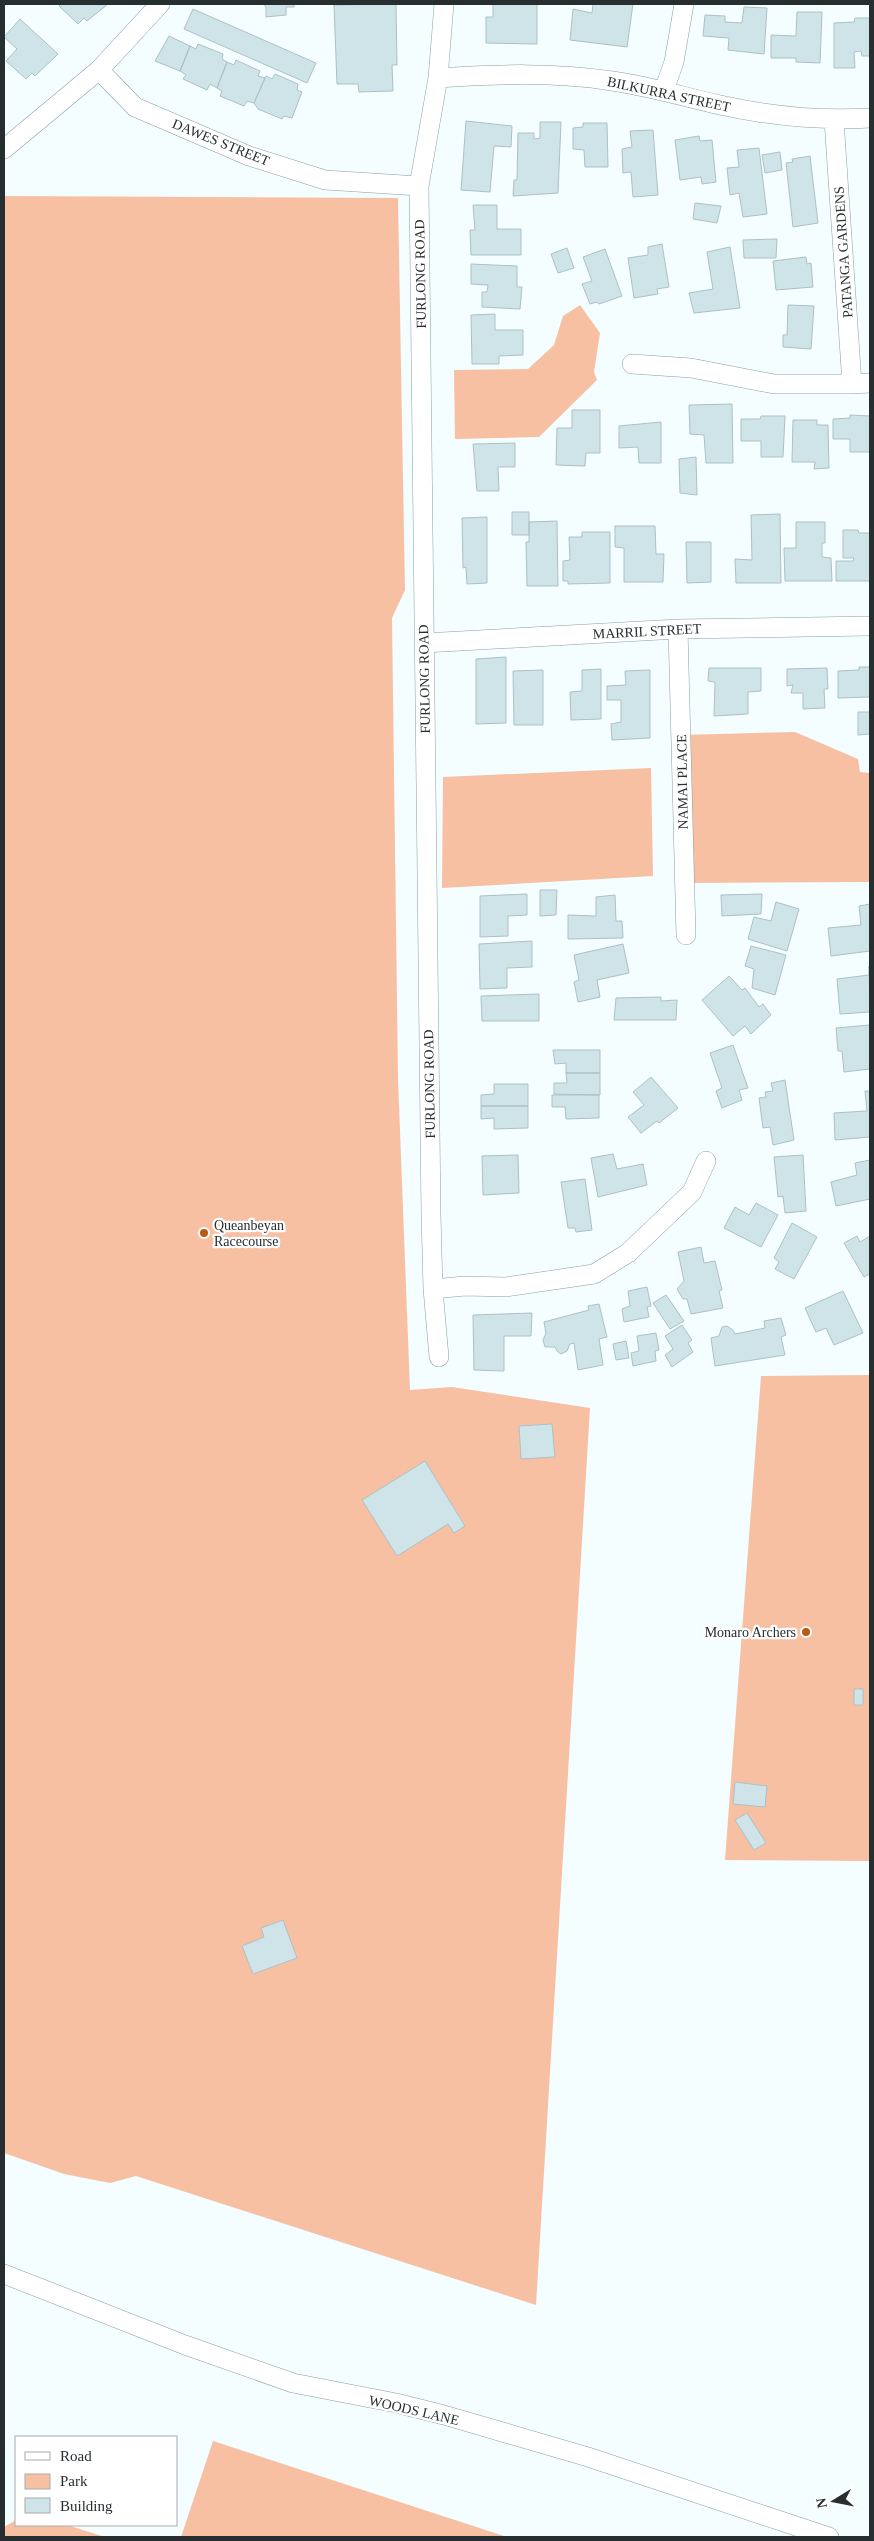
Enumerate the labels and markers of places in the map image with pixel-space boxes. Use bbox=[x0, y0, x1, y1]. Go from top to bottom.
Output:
place label: Queanbeyan Racecourse bbox=[214, 1218, 284, 1249]
marker: Queanbeyan Racecourse bbox=[198, 1227, 210, 1239]
place label: Monaro Archers bbox=[705, 1625, 796, 1640]
marker: Monaro Archers bbox=[800, 1626, 812, 1638]

